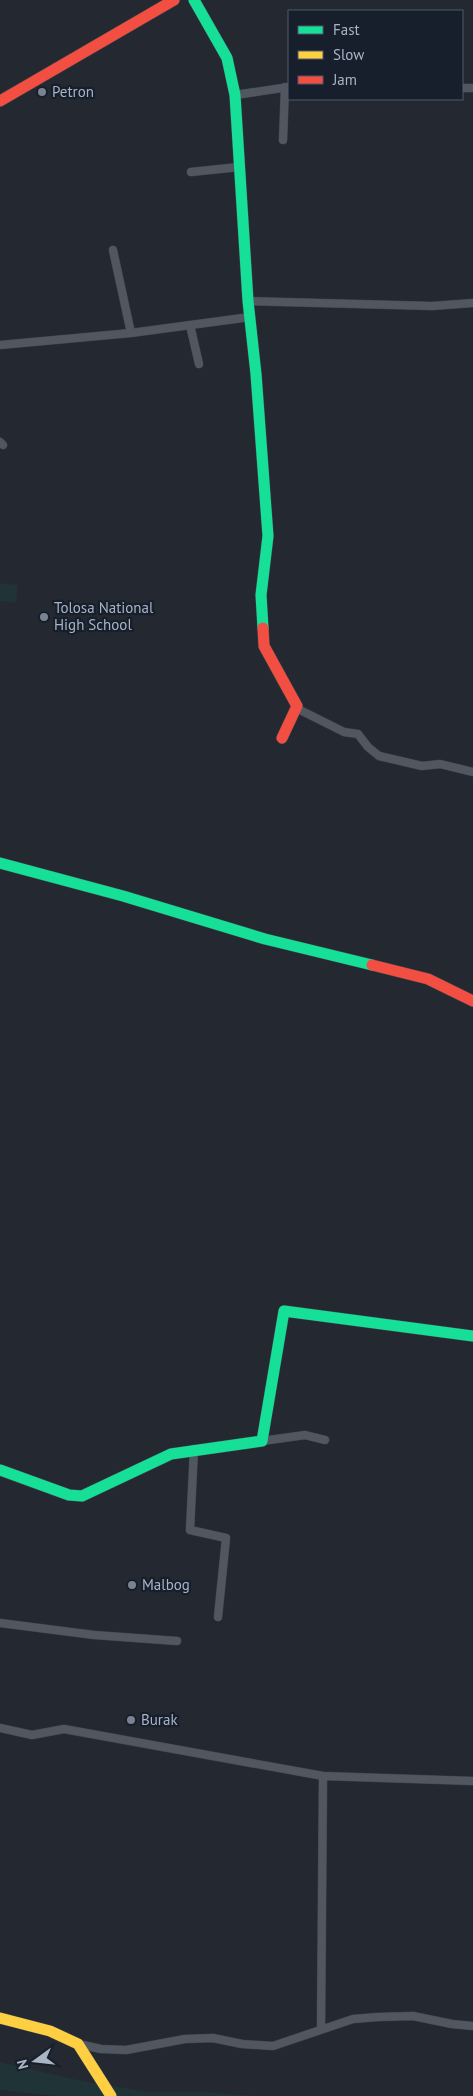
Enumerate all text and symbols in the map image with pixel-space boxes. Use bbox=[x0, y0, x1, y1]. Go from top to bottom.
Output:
legend bbox=[288, 10, 463, 100]
text: Fast bbox=[333, 20, 360, 39]
text: Slow bbox=[333, 45, 364, 64]
text: Jam bbox=[332, 70, 357, 89]
place label: Petron bbox=[52, 82, 94, 101]
marker: Petron bbox=[36, 86, 48, 98]
place label: Tolosa National High School bbox=[54, 598, 154, 634]
marker: Tolosa National High School bbox=[38, 611, 50, 623]
place label: Malbog bbox=[142, 1575, 190, 1594]
marker: Malbog bbox=[126, 1579, 138, 1591]
place label: Burak bbox=[141, 1710, 178, 1729]
marker: Burak bbox=[125, 1714, 137, 1726]
north arrow bbox=[10, 2036, 60, 2086]
text: N bbox=[13, 2058, 32, 2071]

